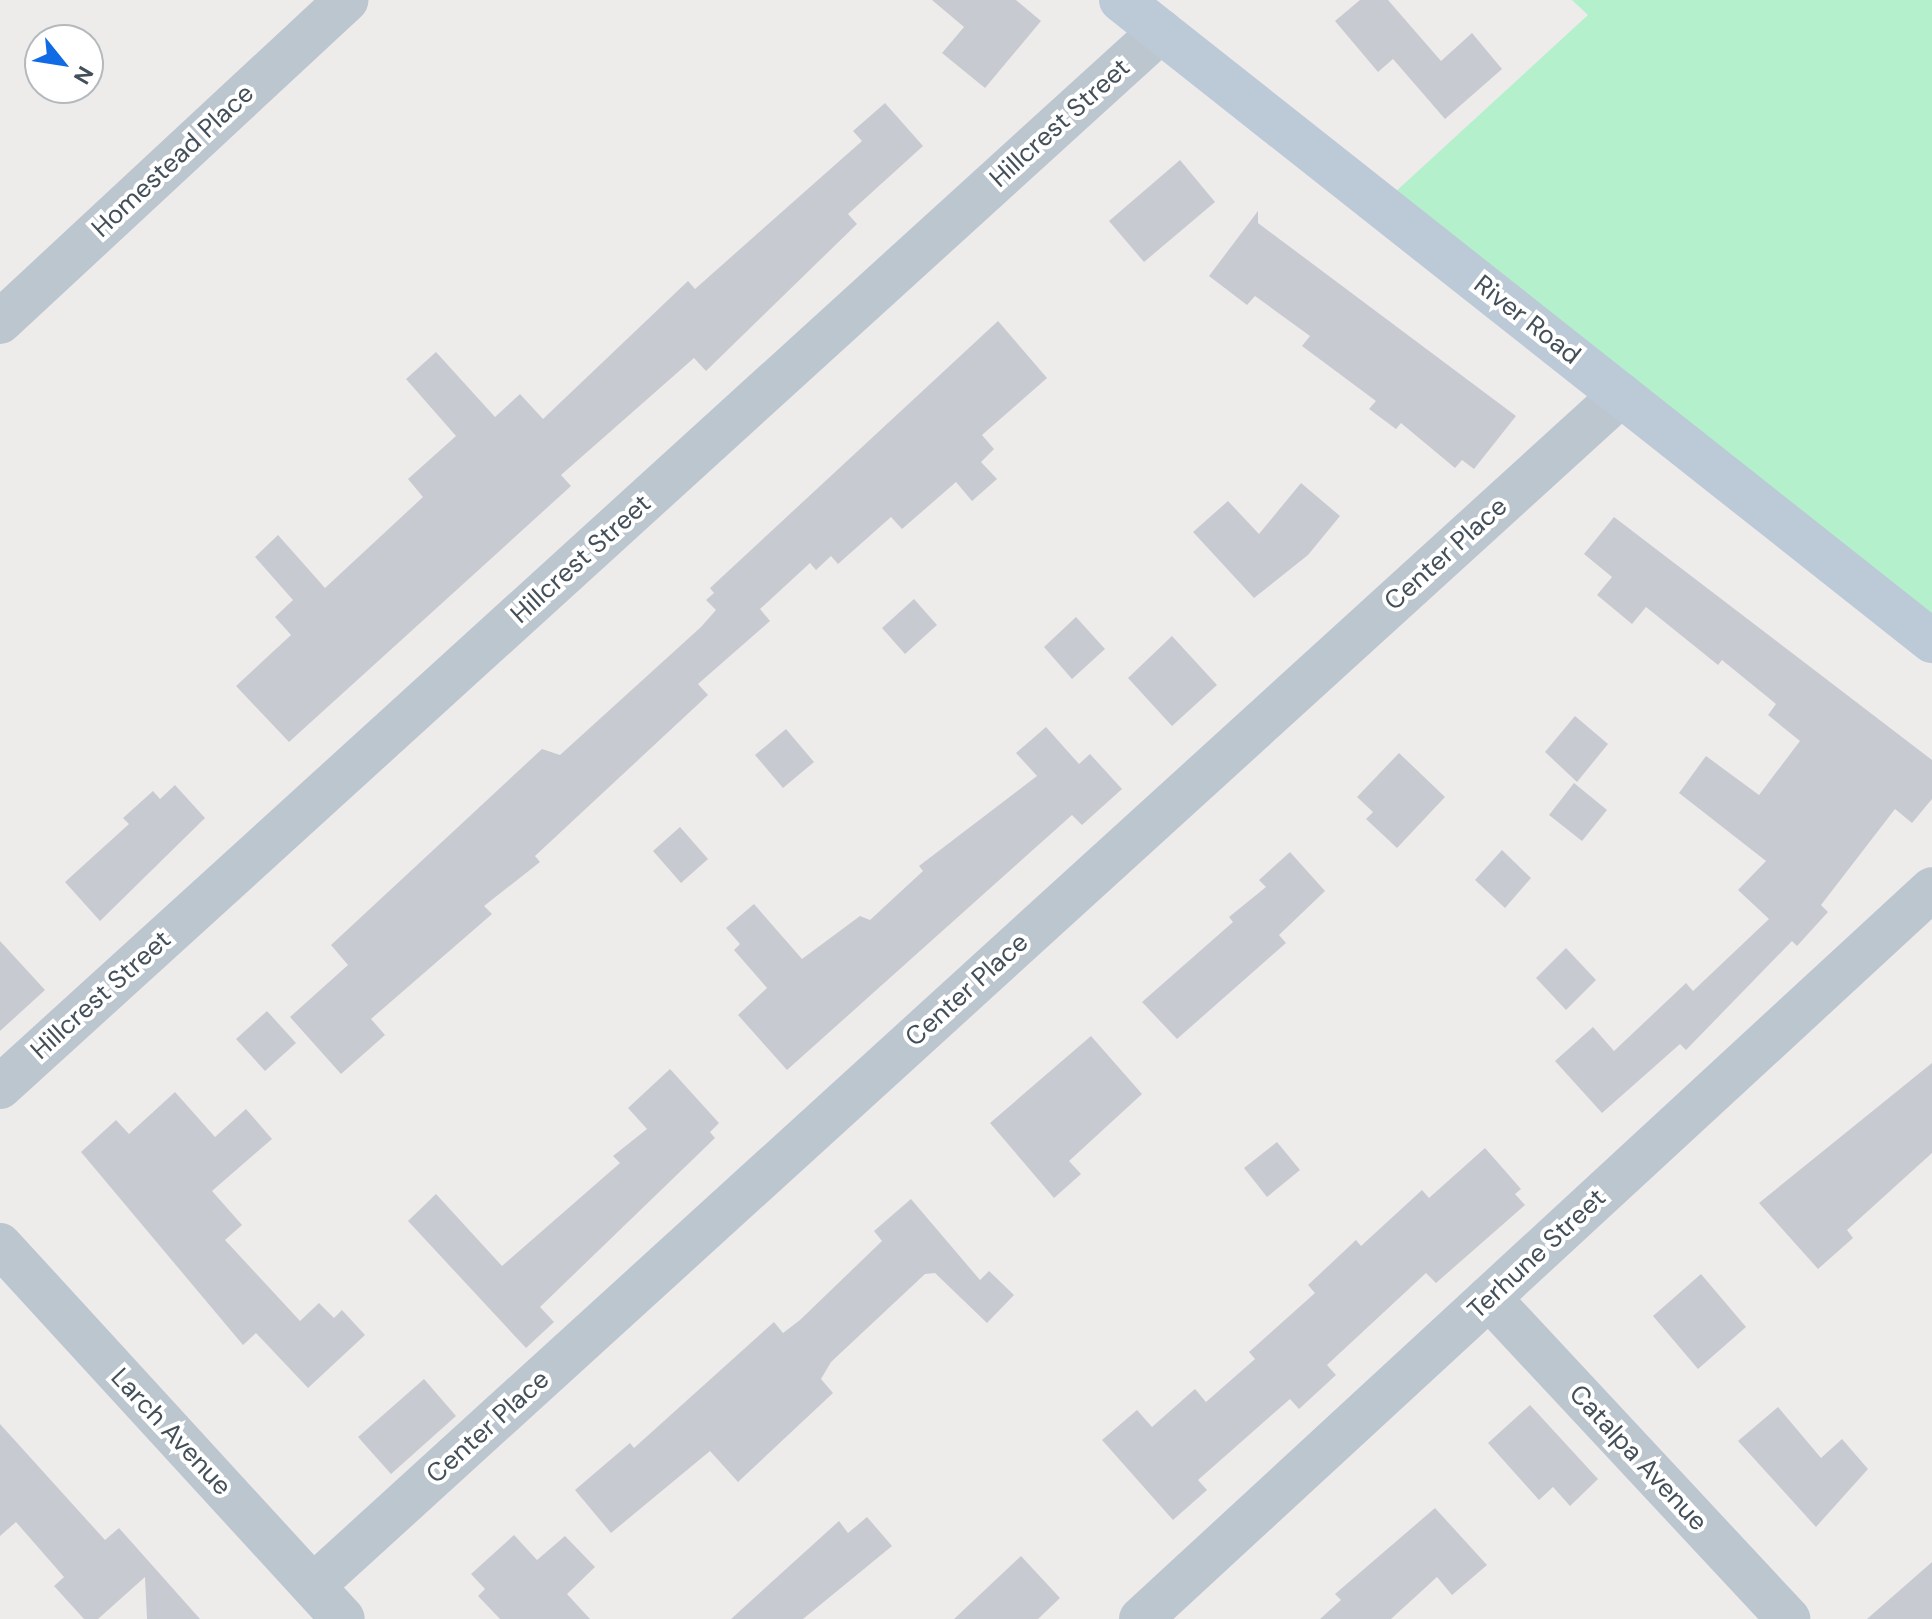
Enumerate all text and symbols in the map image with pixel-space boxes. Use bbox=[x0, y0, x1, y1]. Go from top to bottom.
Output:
north arrow bbox=[24, 24, 104, 104]
street label: Hillcrest Street bbox=[984, 52, 1136, 194]
text: N bbox=[67, 61, 100, 89]
street label: Homestead Place bbox=[86, 78, 260, 244]
street label: River Road bbox=[1468, 269, 1586, 371]
street label: Hillcrest Street bbox=[505, 488, 657, 630]
street label: Center Place bbox=[1378, 491, 1514, 617]
street label: Hillcrest Street bbox=[25, 924, 177, 1066]
street label: Center Place bbox=[899, 927, 1035, 1053]
street label: Terhune Street bbox=[1462, 1182, 1612, 1326]
street label: Larch Avenue bbox=[104, 1362, 238, 1502]
street label: Center Place bbox=[420, 1364, 556, 1490]
street label: Catalpa Avenue bbox=[1562, 1379, 1714, 1537]

